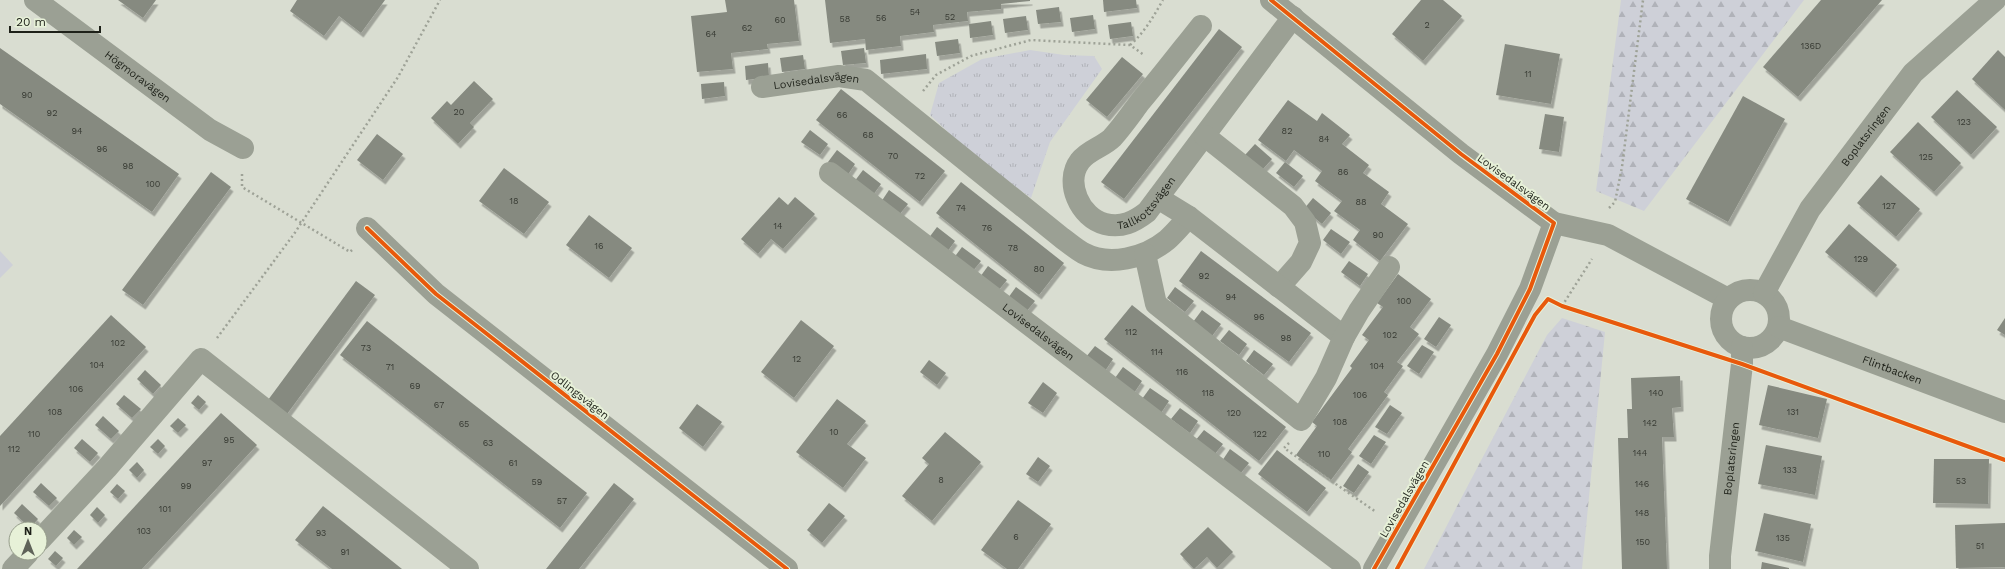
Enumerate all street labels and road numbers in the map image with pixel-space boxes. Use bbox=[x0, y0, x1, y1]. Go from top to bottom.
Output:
street label: Högmoravägen bbox=[102, 48, 173, 105]
street label: Lovisedalsvägen bbox=[773, 70, 860, 92]
street label: Boplatsringen bbox=[1839, 102, 1894, 169]
street label: Lovisedalsvägen bbox=[1475, 152, 1553, 213]
street label: Tallkottsvägen bbox=[1116, 174, 1178, 232]
street label: Lovisedalsvägen bbox=[1000, 301, 1077, 364]
street label: Flintbacken bbox=[1860, 353, 1924, 387]
street label: Odlingsvägen bbox=[548, 369, 611, 422]
street label: Boplatsringen bbox=[1721, 421, 1742, 496]
street label: Lovisedalsvägen bbox=[1377, 458, 1432, 540]

